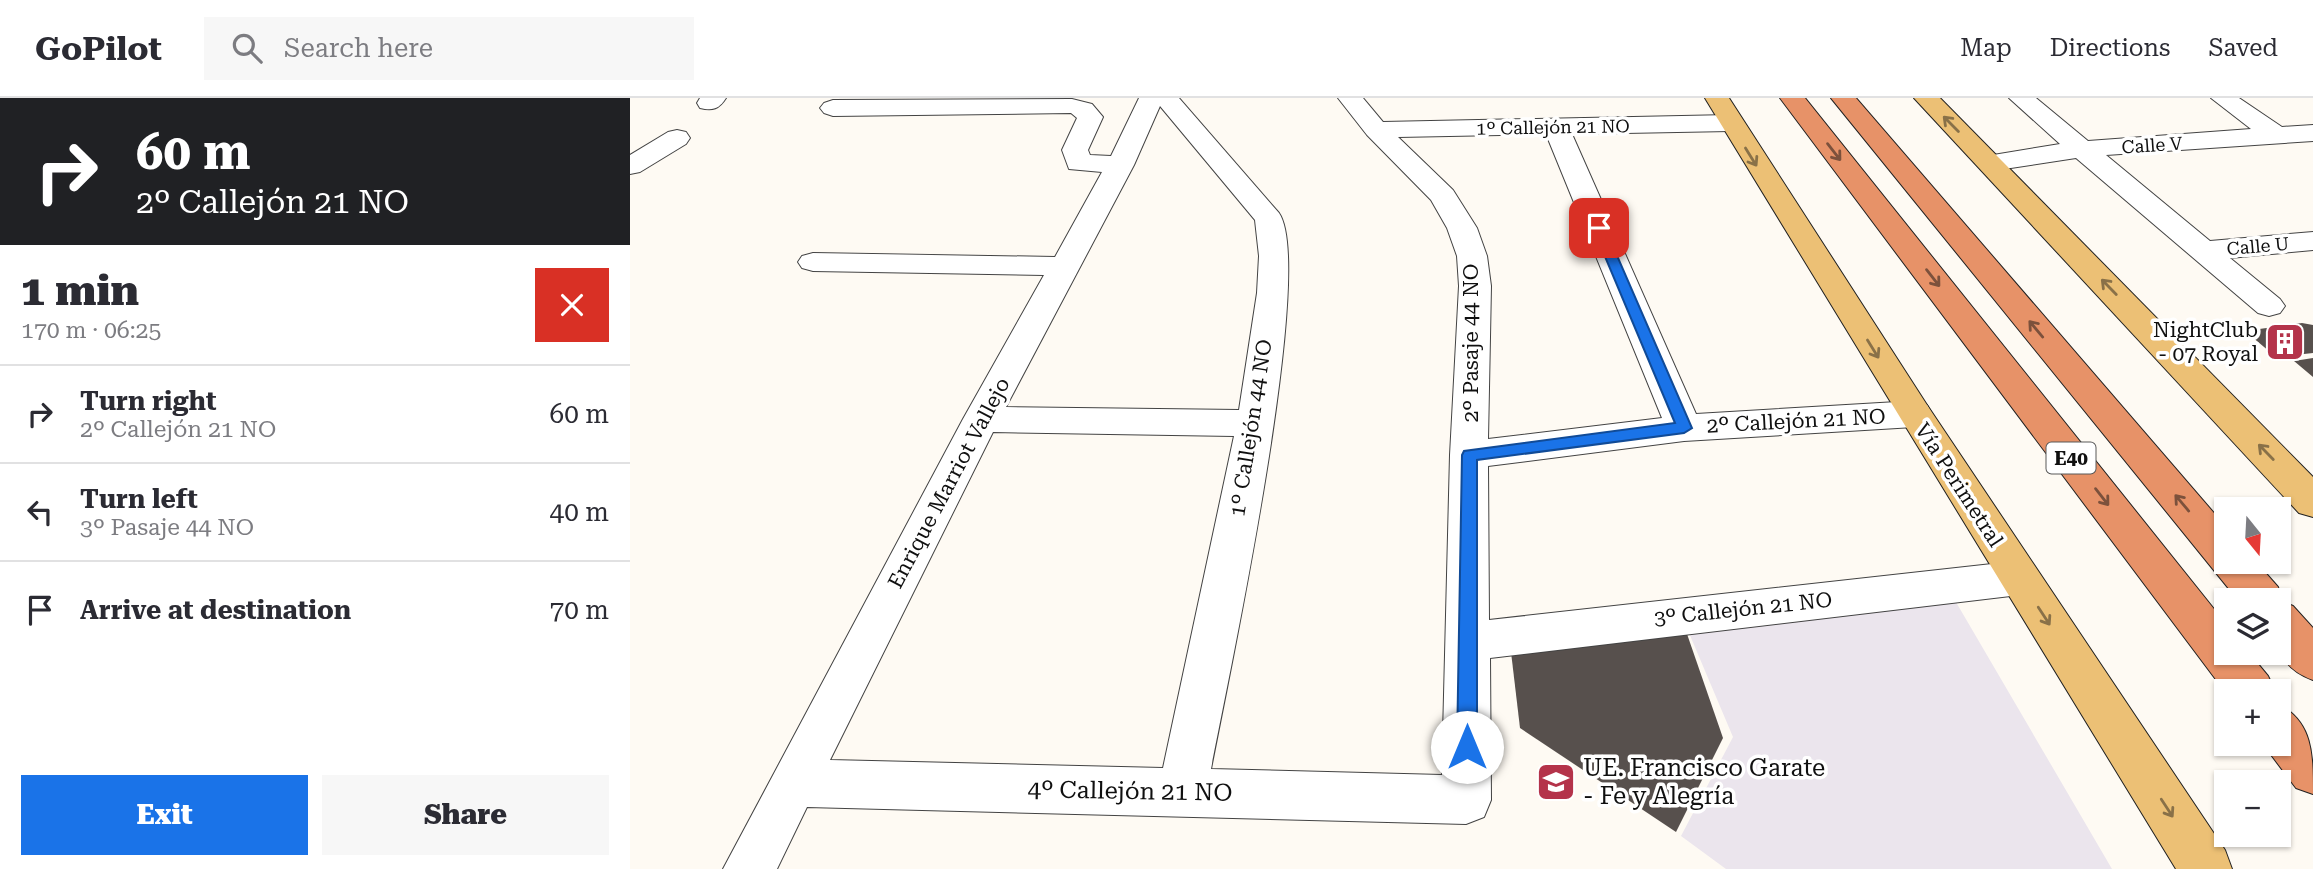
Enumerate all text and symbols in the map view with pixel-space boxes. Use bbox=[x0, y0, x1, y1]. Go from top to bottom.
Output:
search box bbox=[204, 17, 694, 80]
text: GoPilot bbox=[35, 29, 162, 68]
icon: search bbox=[228, 29, 266, 67]
text: Search here bbox=[284, 33, 433, 63]
text: Map bbox=[1960, 34, 2012, 62]
text: Directions bbox=[2050, 34, 2170, 62]
text: Saved bbox=[2208, 34, 2278, 62]
street label: 1º Callejón 21 NO bbox=[1476, 115, 1630, 139]
one-way arrow bbox=[1943, 115, 1960, 132]
text: 60 m bbox=[136, 124, 251, 181]
icon: right bbox=[21, 126, 112, 217]
street label: Calle V bbox=[2121, 132, 2183, 158]
one-way arrow bbox=[1827, 142, 1842, 160]
one-way arrow bbox=[1745, 146, 1759, 166]
text: 2º Callejón 21 NO bbox=[136, 183, 409, 221]
pin bbox=[1569, 198, 1629, 258]
icon: arrive bbox=[1580, 209, 1618, 247]
street label: Calle U bbox=[2226, 233, 2290, 259]
street label: 2º Pasaje 44 NO bbox=[1459, 264, 1483, 422]
text: 1 min bbox=[21, 266, 139, 315]
button: close bbox=[535, 268, 609, 342]
one-way arrow bbox=[1925, 268, 1940, 287]
one-way arrow bbox=[2101, 279, 2118, 296]
text: 170 m · 06:25 bbox=[21, 317, 161, 344]
place label: NightClub - 07 Royal bbox=[2153, 318, 2259, 366]
one-way arrow bbox=[2029, 320, 2044, 338]
building icon: NightClub - 07 Royal bbox=[2264, 321, 2306, 363]
street label: 1º Callejón 44 NO bbox=[1225, 338, 1277, 518]
one-way arrow bbox=[1866, 339, 1881, 358]
street label: Enrique Marriot Vallejo bbox=[883, 374, 1015, 592]
text: Turn right bbox=[80, 386, 216, 416]
icon: right bbox=[21, 395, 59, 433]
text: 60 m bbox=[550, 399, 609, 429]
street label: 2º Callejón 21 NO bbox=[1706, 404, 1886, 438]
text: 2º Callejón 21 NO bbox=[80, 416, 276, 443]
street label: Vía Perimetral bbox=[1910, 419, 2008, 552]
road number: E40 bbox=[2046, 442, 2096, 474]
one-way arrow bbox=[2258, 443, 2274, 461]
text: Turn left bbox=[80, 484, 198, 514]
one-way arrow bbox=[2094, 487, 2109, 506]
icon: left bbox=[21, 493, 59, 531]
one-way arrow bbox=[2174, 495, 2190, 513]
text: 40 m bbox=[550, 497, 609, 527]
north arrow bbox=[2214, 497, 2291, 574]
map controls bbox=[2214, 497, 2291, 847]
text: 3º Pasaje 44 NO bbox=[80, 514, 254, 541]
street label: 3º Callejón 21 NO bbox=[1653, 588, 1833, 630]
button: layers bbox=[2214, 588, 2291, 665]
icon: arrive bbox=[21, 591, 59, 629]
text: Arrive at destination bbox=[80, 595, 351, 625]
text: 70 m bbox=[550, 595, 609, 625]
one-way arrow bbox=[2036, 606, 2051, 625]
button: + bbox=[2214, 679, 2291, 756]
position arrow bbox=[1430, 710, 1504, 784]
place label: UE. Francisco Garate - Fe y Alegría bbox=[1583, 754, 1825, 810]
school or university icon: UE. Francisco Garate - Fe y Alegría bbox=[1535, 761, 1577, 803]
button: − bbox=[2214, 770, 2291, 847]
button: Exit bbox=[21, 775, 308, 855]
button: Share bbox=[322, 775, 609, 855]
street label: 4º Callejón 21 NO bbox=[1027, 775, 1233, 807]
one-way arrow bbox=[2160, 797, 2174, 817]

